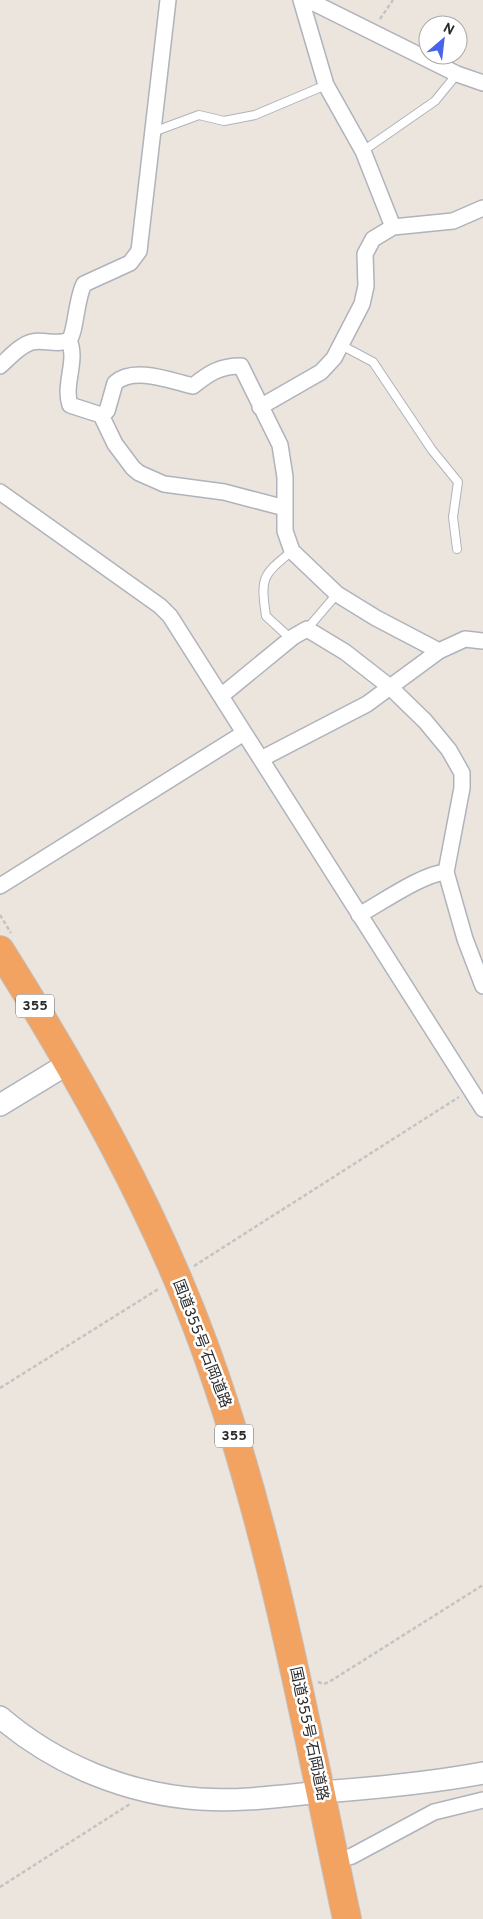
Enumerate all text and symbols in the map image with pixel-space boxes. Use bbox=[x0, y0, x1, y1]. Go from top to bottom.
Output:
north arrow bbox=[418, 15, 468, 65]
text: N bbox=[440, 20, 457, 40]
road number: 355 bbox=[16, 994, 54, 1018]
street label: 国道355号 石岡道路 bbox=[168, 1277, 234, 1411]
road number: 355 bbox=[215, 1424, 253, 1448]
street label: 国道355号 石岡道路 bbox=[285, 1665, 331, 1803]

